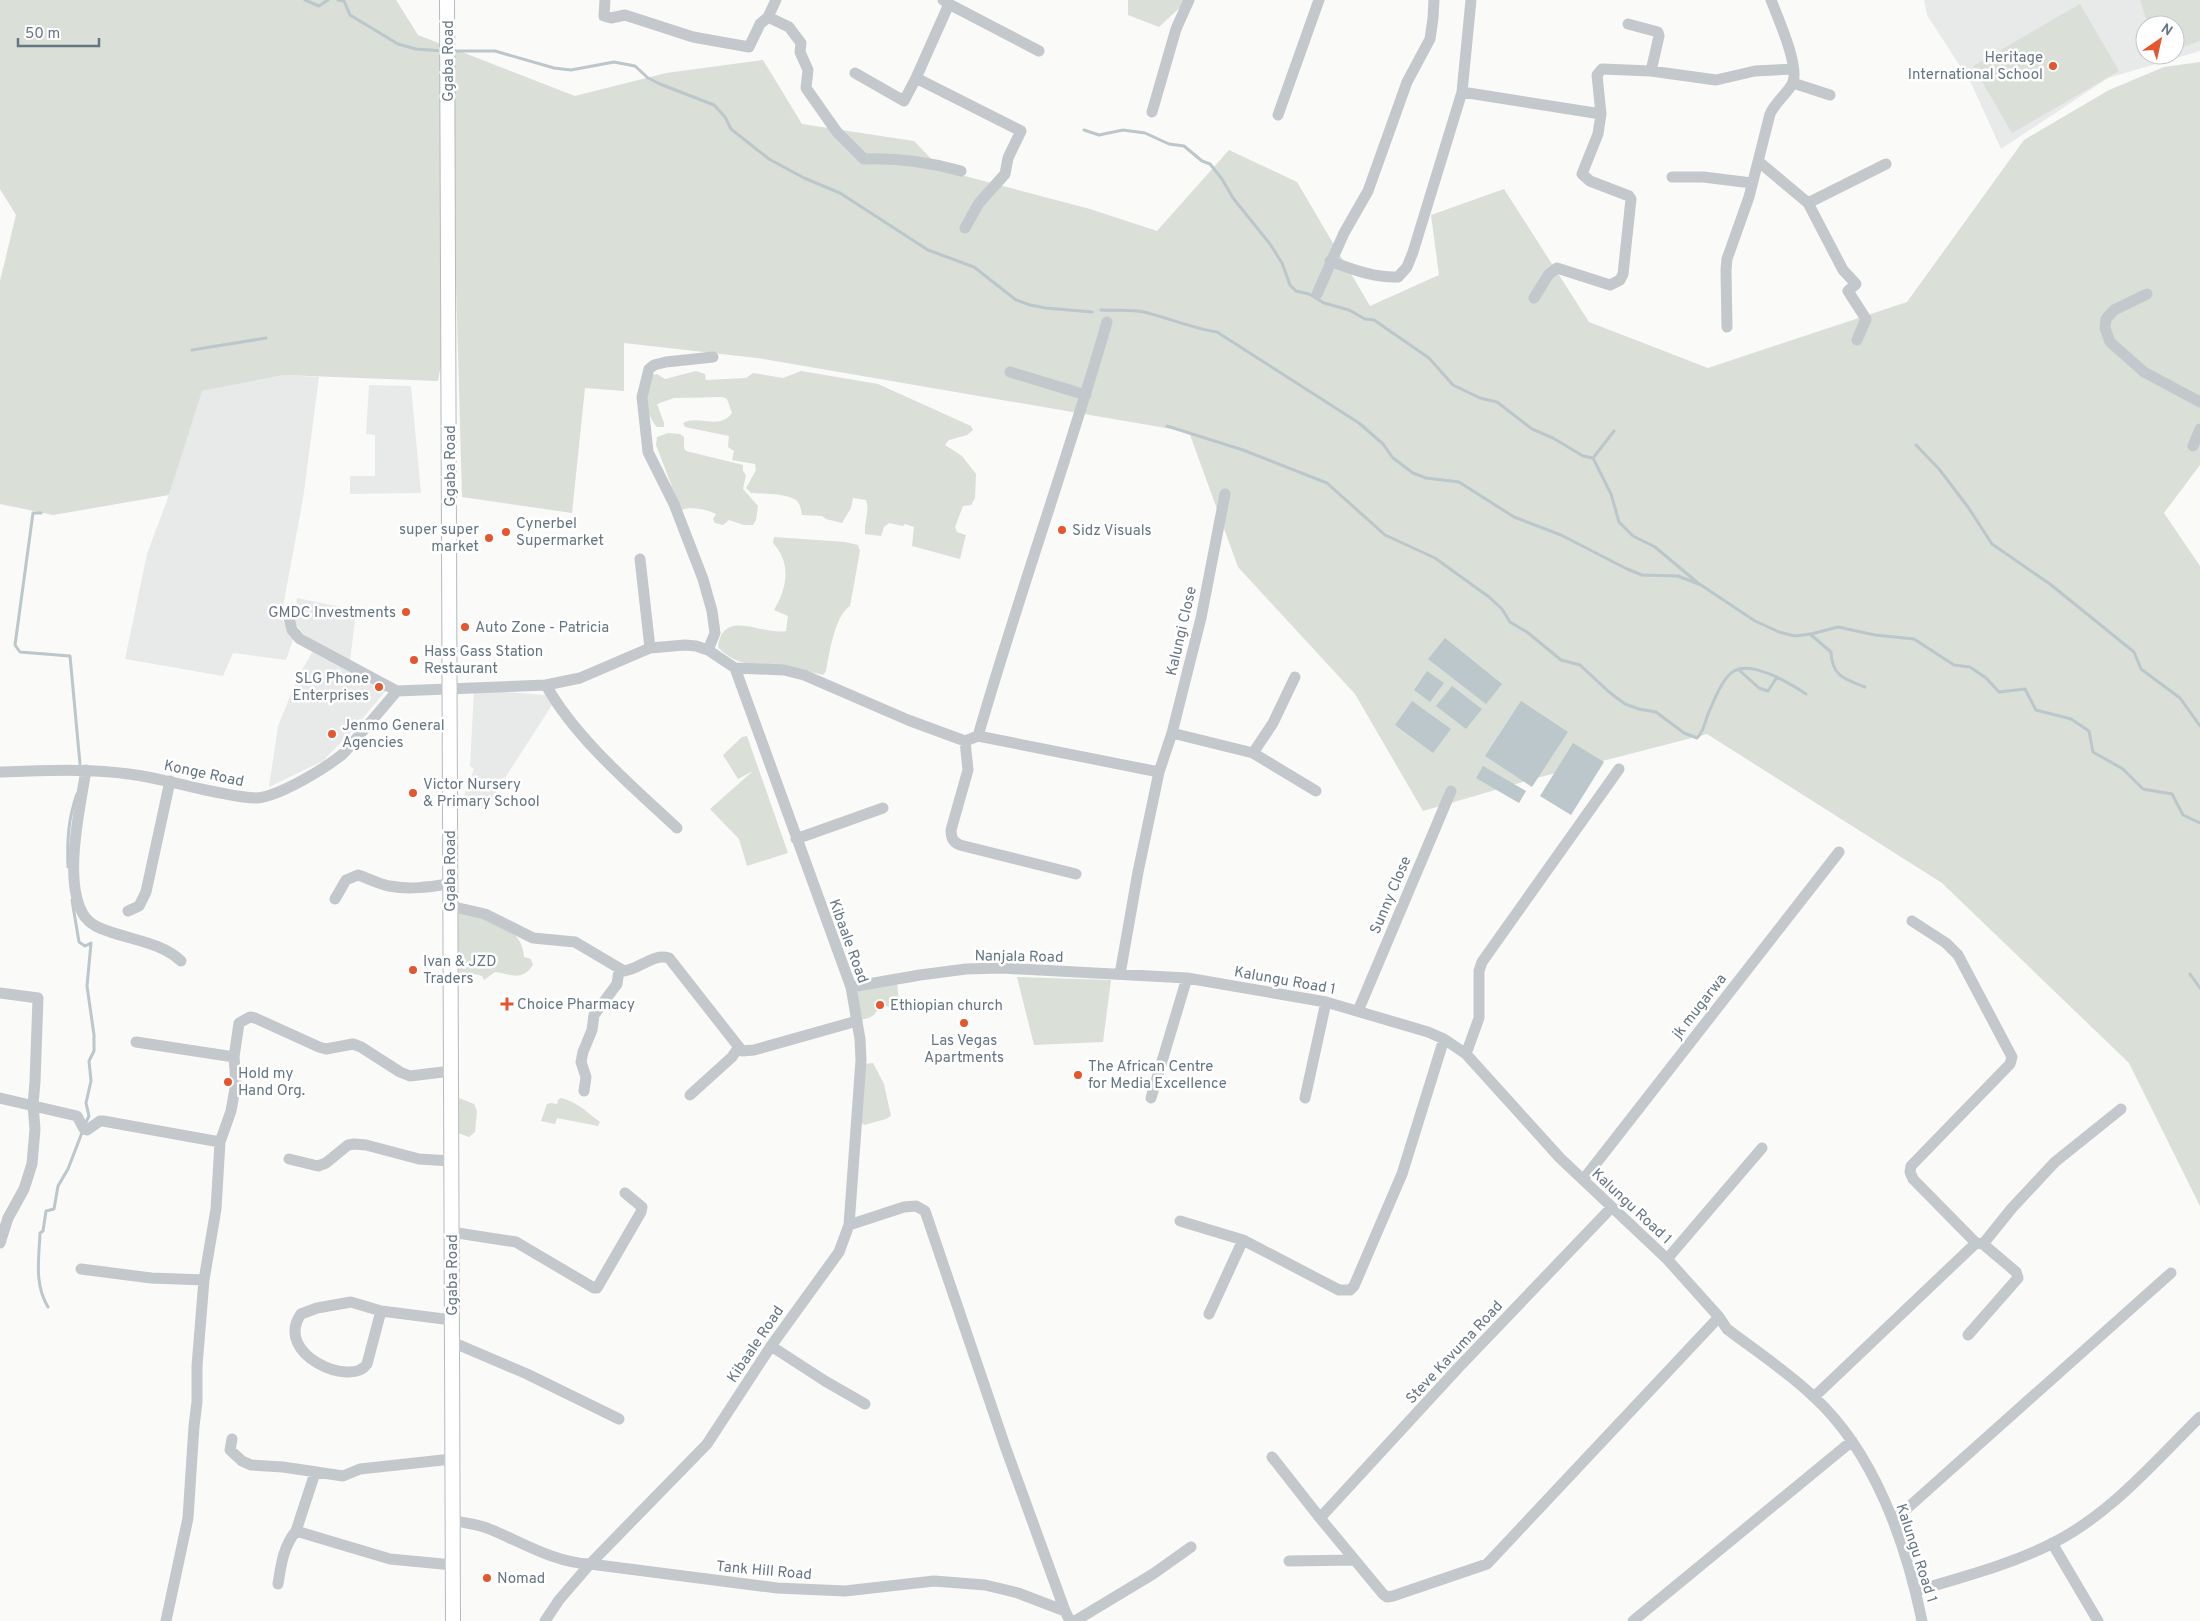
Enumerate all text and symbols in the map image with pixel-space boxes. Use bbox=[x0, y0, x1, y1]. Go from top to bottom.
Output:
scale bar bbox=[18, 15, 99, 47]
north arrow bbox=[2135, 15, 2185, 65]
street label: Ggaba Road bbox=[440, 20, 459, 102]
text: N bbox=[2158, 21, 2175, 40]
text: 50 m bbox=[25, 25, 60, 44]
place label: Heritage International School bbox=[1908, 49, 2043, 85]
marker: Heritage International School bbox=[2047, 60, 2059, 72]
street label: Ggaba Road bbox=[442, 425, 461, 507]
place label: Cynerbel Supermarket bbox=[516, 515, 604, 551]
place label: super super market bbox=[399, 521, 479, 557]
place label: Sidz Visuals bbox=[1072, 522, 1152, 541]
marker: Sidz Visuals bbox=[1056, 524, 1068, 536]
marker: Cynerbel Supermarket bbox=[500, 526, 512, 538]
marker: super super market bbox=[483, 532, 495, 544]
street label: Kalungi Close bbox=[1163, 585, 1202, 678]
place label: GMDC Investments bbox=[268, 604, 396, 623]
marker: GMDC Investments bbox=[400, 606, 412, 618]
place label: Auto Zone - Patricia bbox=[475, 619, 609, 638]
marker: Auto Zone - Patricia bbox=[459, 621, 471, 633]
place label: Hass Gass Station Restaurant bbox=[424, 643, 543, 679]
marker: Hass Gass Station Restaurant bbox=[408, 654, 420, 666]
place label: SLG Phone Enterprises bbox=[293, 670, 369, 706]
marker: SLG Phone Enterprises bbox=[373, 681, 385, 693]
place label: Jenmo General Agencies bbox=[342, 717, 445, 753]
marker: Jenmo General Agencies bbox=[326, 728, 338, 740]
street label: Konge Road bbox=[162, 757, 245, 792]
place label: Victor Nursery & Primary School bbox=[423, 776, 540, 812]
marker: Victor Nursery & Primary School bbox=[407, 787, 419, 799]
street label: Ggaba Road bbox=[442, 830, 461, 912]
street label: Sunny Close bbox=[1366, 854, 1416, 937]
street label: Kibaale Road bbox=[824, 897, 872, 986]
street label: Nanjala Road bbox=[974, 947, 1064, 968]
place label: Ivan & JZD Traders bbox=[423, 953, 497, 989]
street label: Kalungu Road 1 bbox=[1232, 963, 1337, 1000]
marker: Ivan & JZD Traders bbox=[407, 964, 419, 976]
street label: jk mugarwa bbox=[1668, 971, 1731, 1044]
place label: Choice Pharmacy bbox=[517, 996, 635, 1015]
place label: Ethiopian church bbox=[890, 997, 1003, 1016]
marker: Choice Pharmacy bbox=[501, 998, 513, 1010]
marker: Ethiopian church bbox=[874, 999, 886, 1011]
marker: Las Vegas Apartments bbox=[958, 1017, 970, 1029]
place label: Las Vegas Apartments bbox=[924, 1032, 1004, 1068]
place label: The African Centre for Media Excellence bbox=[1088, 1058, 1227, 1094]
place label: Hold my Hand Org. bbox=[238, 1065, 305, 1101]
marker: The African Centre for Media Excellence bbox=[1072, 1069, 1084, 1081]
marker: Hold my Hand Org. bbox=[222, 1076, 234, 1088]
street label: Kalungu Road 1 bbox=[1587, 1165, 1675, 1249]
street label: Ggaba Road bbox=[444, 1234, 463, 1316]
street label: Steve Kavuma Road bbox=[1402, 1298, 1508, 1409]
street label: Kibaale Road bbox=[724, 1303, 789, 1387]
street label: Kalungu Road 1 bbox=[1891, 1502, 1941, 1605]
street label: Tank Hill Road bbox=[715, 1558, 813, 1585]
place label: Nomad bbox=[497, 1570, 545, 1589]
marker: Nomad bbox=[481, 1572, 493, 1584]

